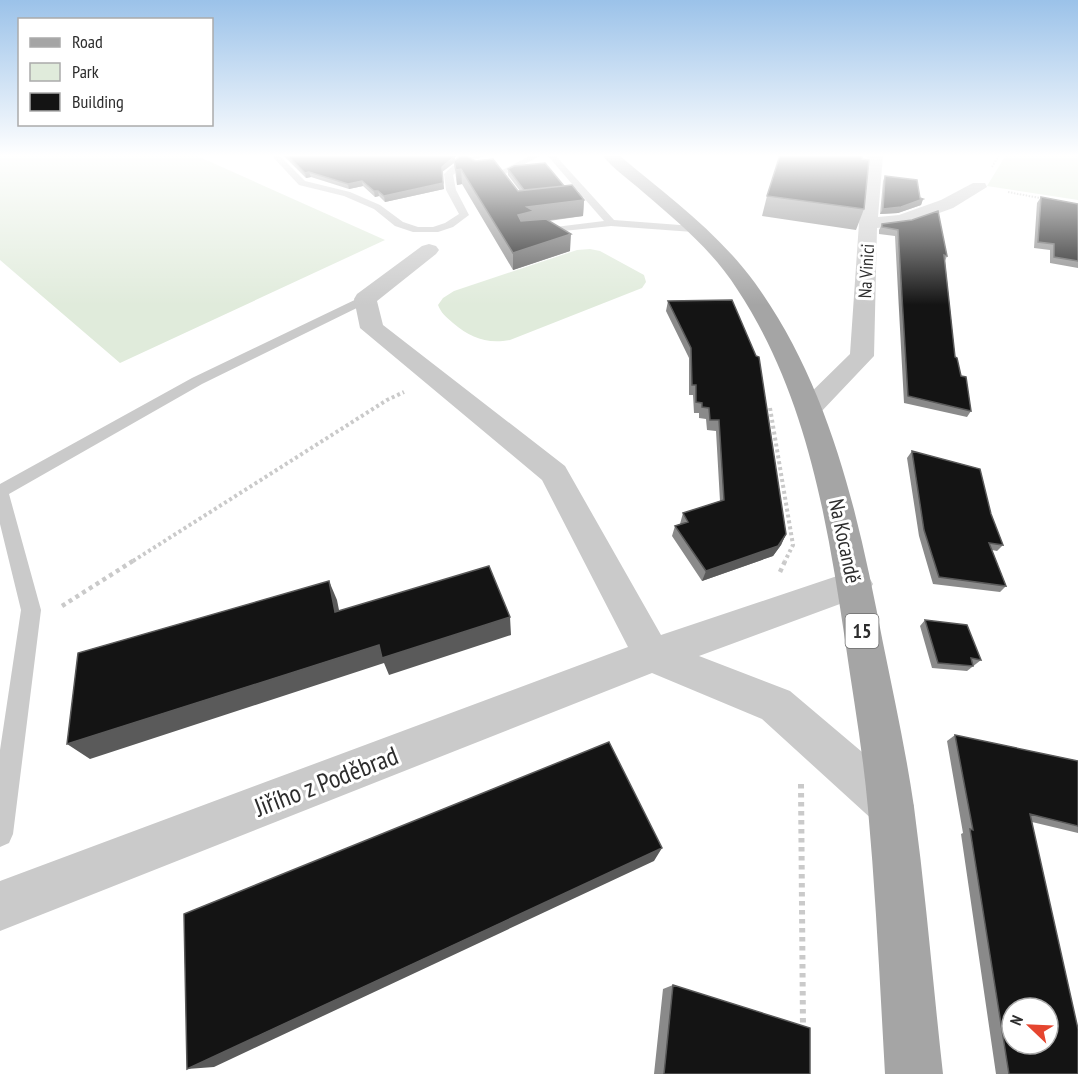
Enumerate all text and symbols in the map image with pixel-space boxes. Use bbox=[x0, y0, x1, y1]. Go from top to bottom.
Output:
legend bbox=[18, 18, 213, 126]
text: Road bbox=[72, 30, 103, 53]
text: Park bbox=[72, 60, 99, 83]
text: Building bbox=[72, 90, 124, 113]
street label: Na Vinici bbox=[853, 243, 879, 299]
street label: Na Kocandě bbox=[823, 496, 867, 586]
road number: 15 bbox=[846, 614, 878, 648]
street label: Jiřího z Poděbrad bbox=[248, 738, 403, 824]
north arrow bbox=[1000, 996, 1060, 1056]
text: N bbox=[1005, 1012, 1027, 1028]

